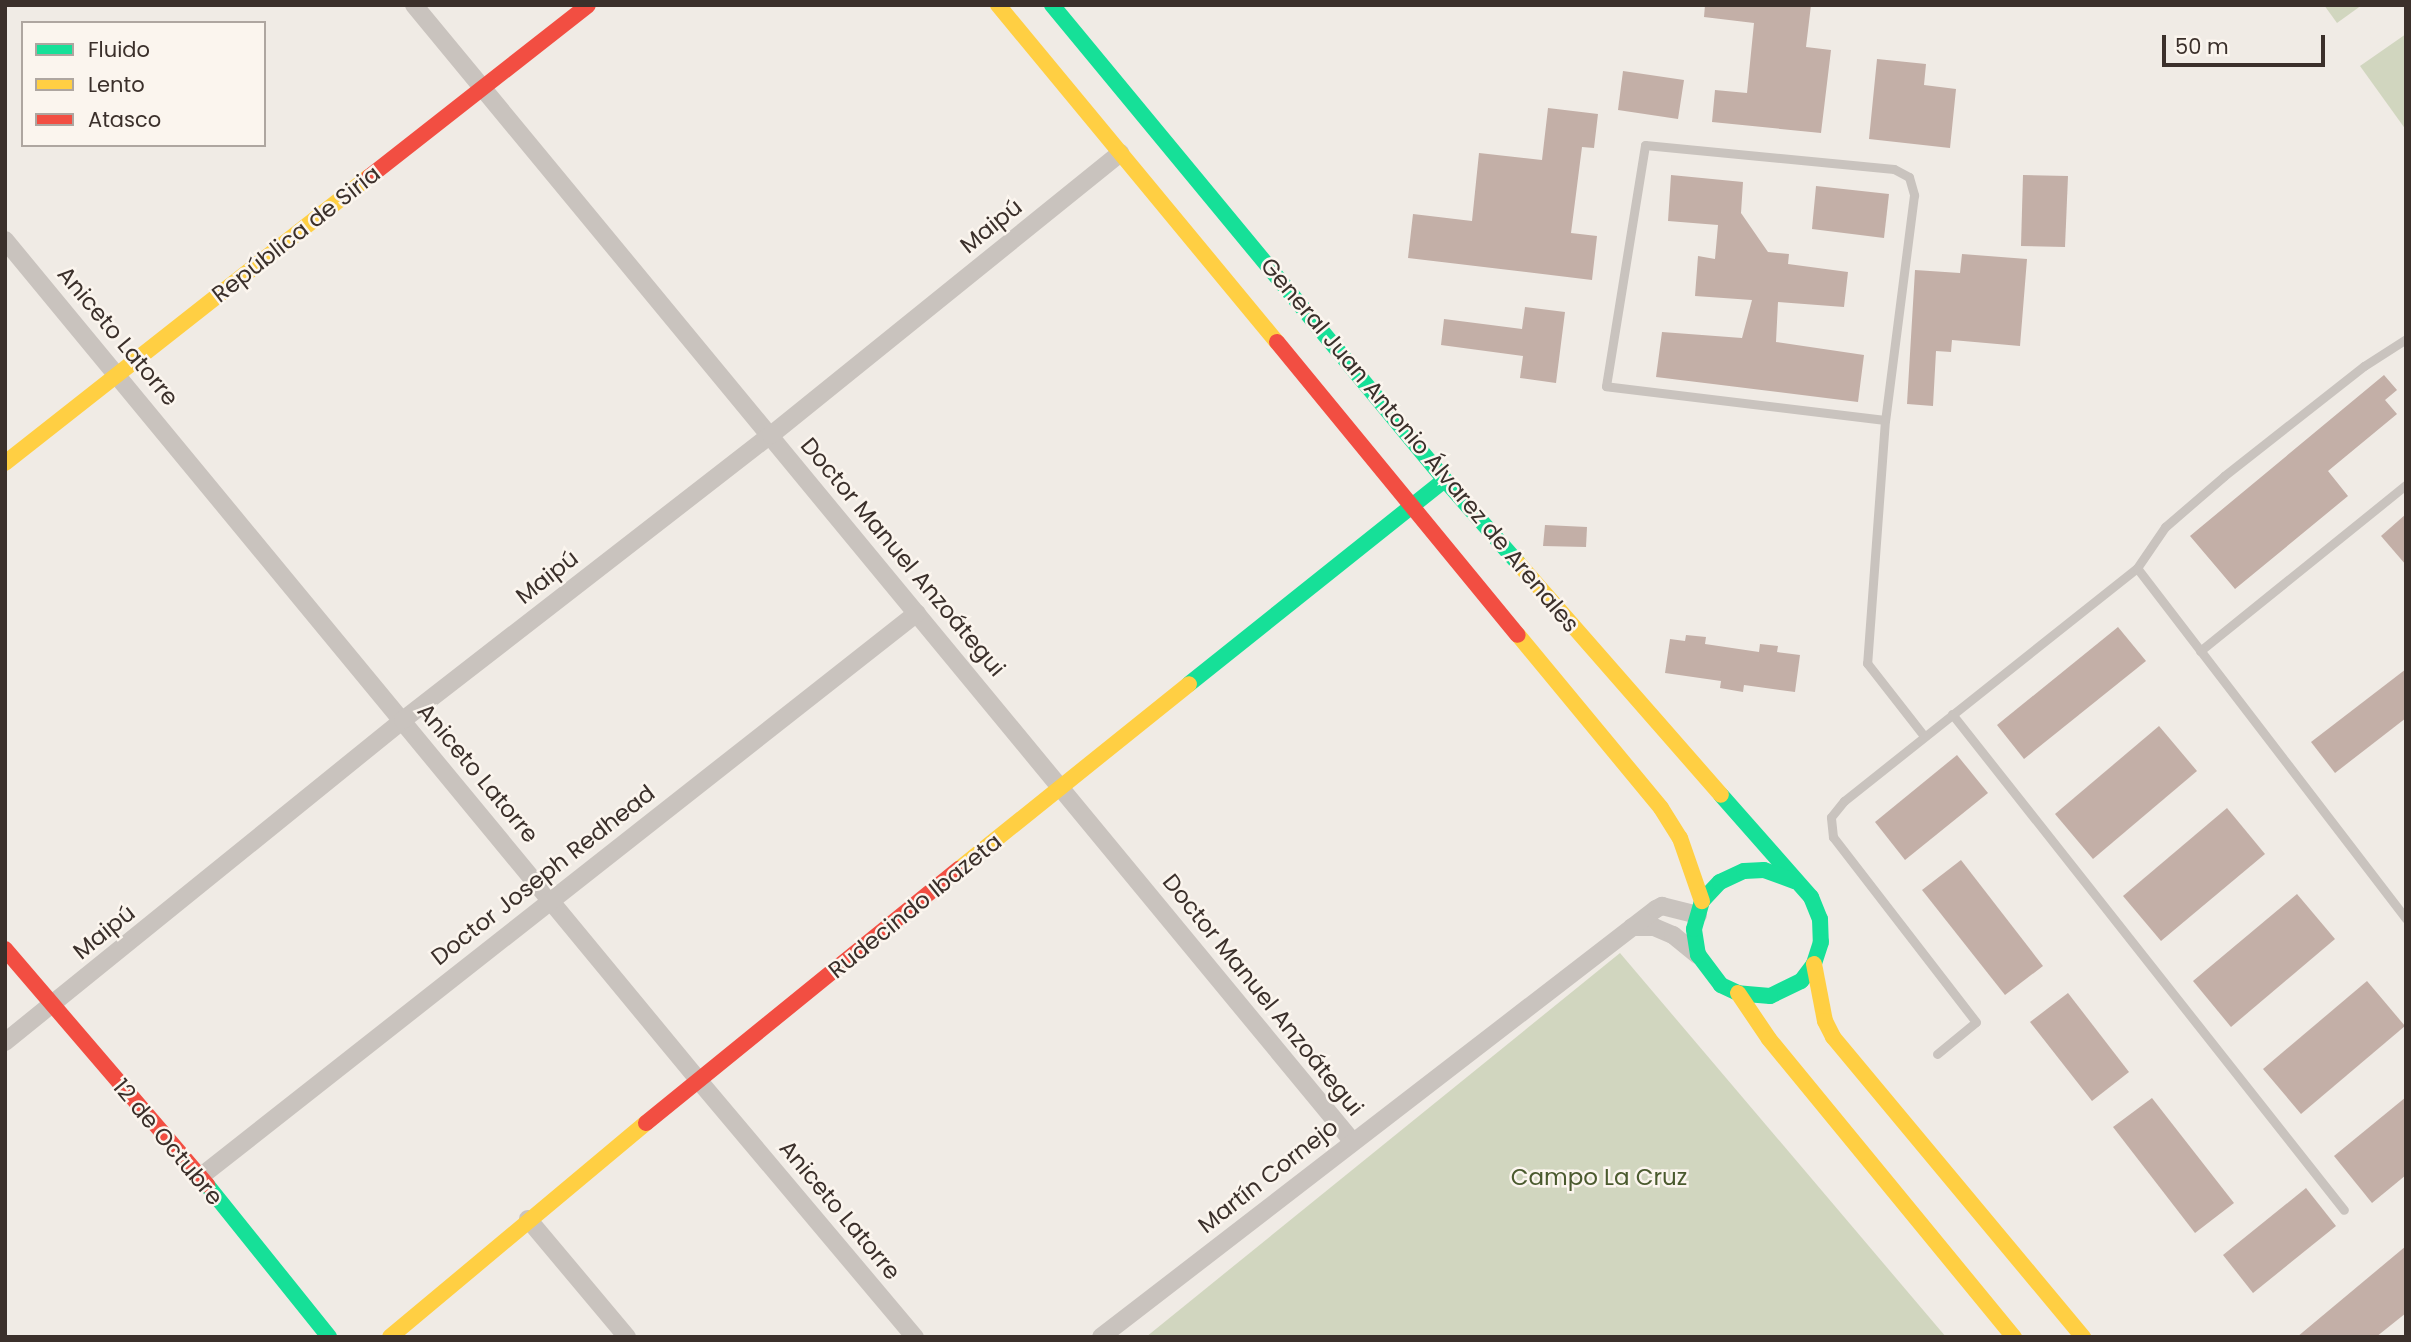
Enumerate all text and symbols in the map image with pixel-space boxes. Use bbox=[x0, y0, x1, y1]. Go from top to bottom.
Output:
legend bbox=[21, 21, 266, 147]
scale bar bbox=[2166, 21, 2329, 65]
text: 50 m bbox=[2175, 32, 2229, 61]
text: Fluido bbox=[88, 35, 150, 64]
text: Lento bbox=[88, 70, 145, 99]
text: Atasco bbox=[88, 105, 161, 134]
street label: República de Siria bbox=[206, 160, 386, 308]
street label: Maipú bbox=[955, 193, 1027, 259]
street label: General Juan Antonio Álvarez de Arenales bbox=[1255, 252, 1585, 638]
street label: Aniceto Latorre bbox=[52, 261, 184, 411]
street label: Doctor Manuel Anzoátegui bbox=[795, 432, 1011, 682]
street label: Maipú bbox=[510, 544, 584, 610]
street label: Aniceto Latorre bbox=[412, 698, 544, 848]
street label: Doctor Joseph Redhead bbox=[426, 779, 660, 971]
street label: Rudecindo Ibazeta bbox=[823, 828, 1007, 984]
street label: Doctor Manuel Anzoátegui bbox=[1157, 869, 1369, 1121]
street label: Maipú bbox=[68, 899, 140, 965]
street label: 12 de Octubre bbox=[107, 1073, 229, 1211]
street label: Martín Cornejo bbox=[1193, 1113, 1343, 1239]
street label: Aniceto Latorre bbox=[774, 1135, 906, 1285]
park label: Campo La Cruz bbox=[1511, 1163, 1687, 1191]

